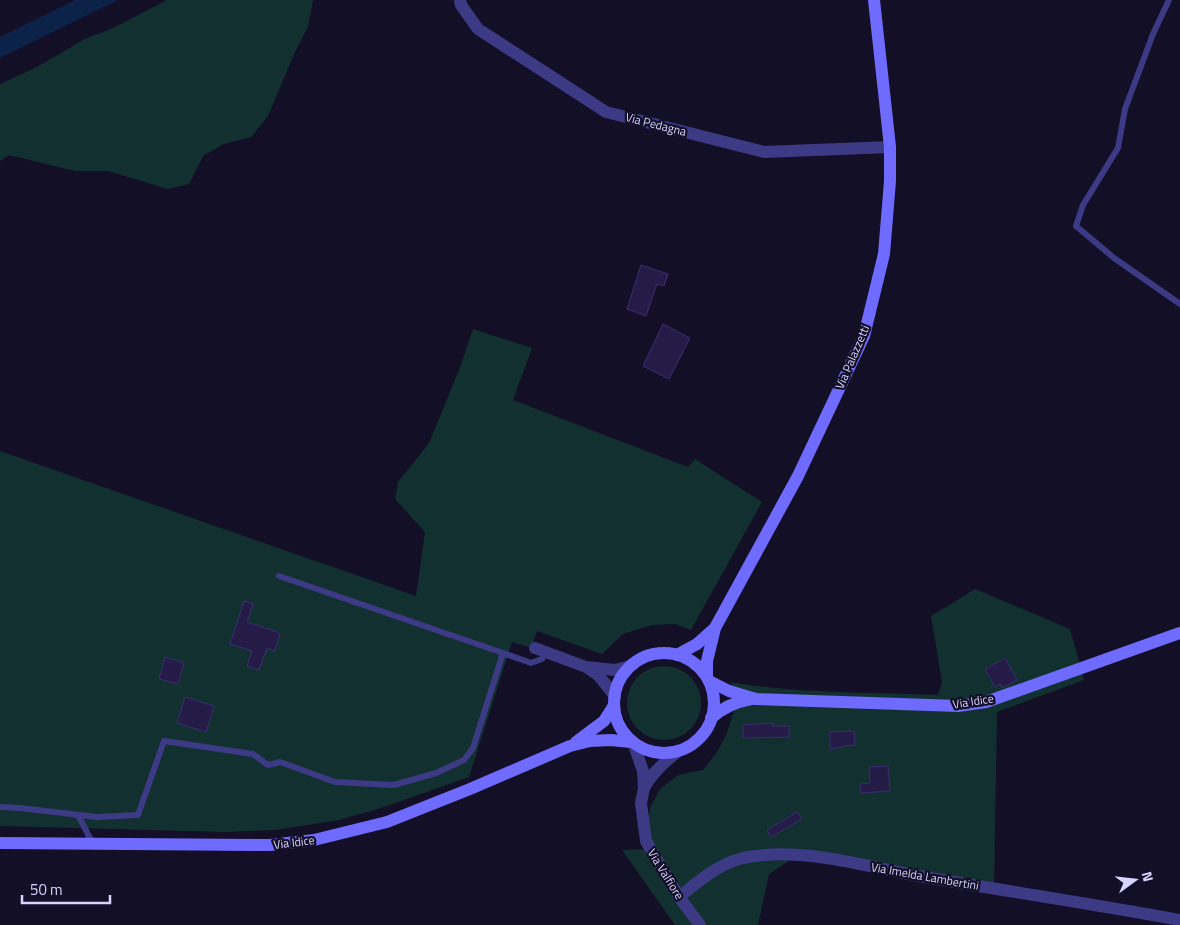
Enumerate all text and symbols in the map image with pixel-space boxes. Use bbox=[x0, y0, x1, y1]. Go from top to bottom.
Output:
street label: Via Pedagna bbox=[623, 107, 689, 141]
street label: Via Palazzetti bbox=[830, 322, 874, 392]
street label: Via Idice bbox=[951, 688, 995, 714]
street label: Via Idice bbox=[272, 830, 316, 854]
street label: Via Valfiore bbox=[643, 845, 689, 903]
north arrow bbox=[1110, 855, 1160, 905]
street label: Via Imelda Lambertini bbox=[870, 857, 980, 895]
text: N bbox=[1137, 869, 1159, 884]
scale bar bbox=[22, 872, 110, 904]
text: 50 m bbox=[30, 878, 63, 901]

